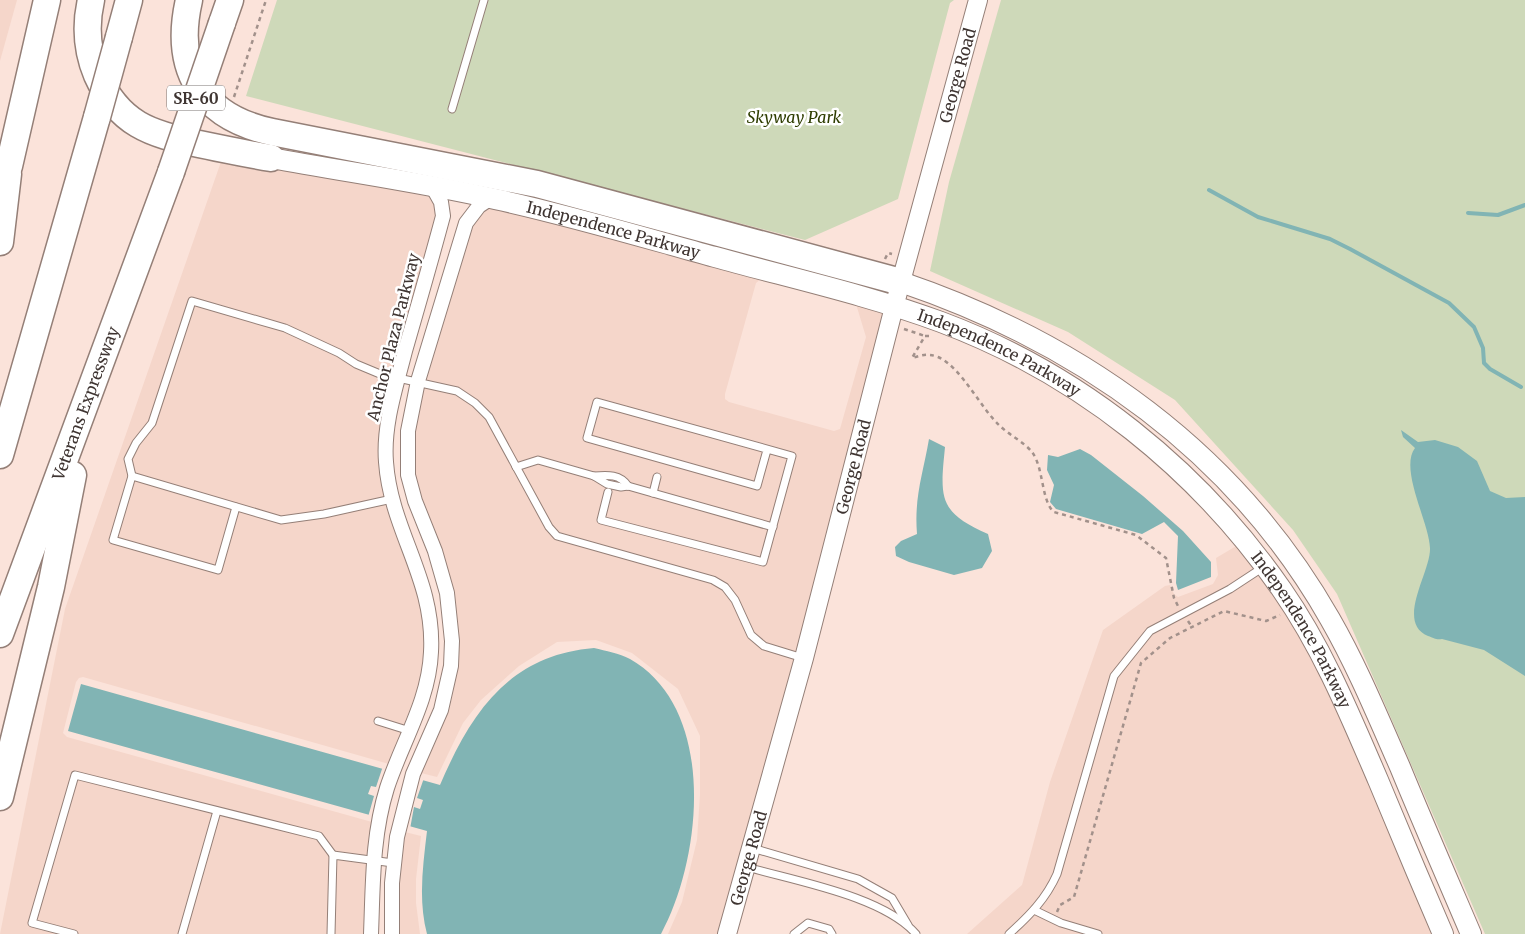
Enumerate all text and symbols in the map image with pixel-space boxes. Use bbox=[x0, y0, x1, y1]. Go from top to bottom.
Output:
street label: George Road bbox=[935, 25, 980, 125]
road number: SR-60 bbox=[167, 86, 225, 110]
park label: Skyway Park bbox=[747, 107, 842, 127]
street label: Independence Parkway bbox=[524, 197, 703, 263]
street label: Anchor Plaza Parkway bbox=[362, 250, 424, 424]
street label: Independence Parkway bbox=[915, 304, 1085, 401]
street label: Veterans Expressway bbox=[48, 323, 123, 484]
street label: George Road bbox=[831, 417, 875, 516]
street label: Independence Parkway bbox=[1247, 547, 1356, 712]
street label: George Road bbox=[726, 808, 771, 907]

